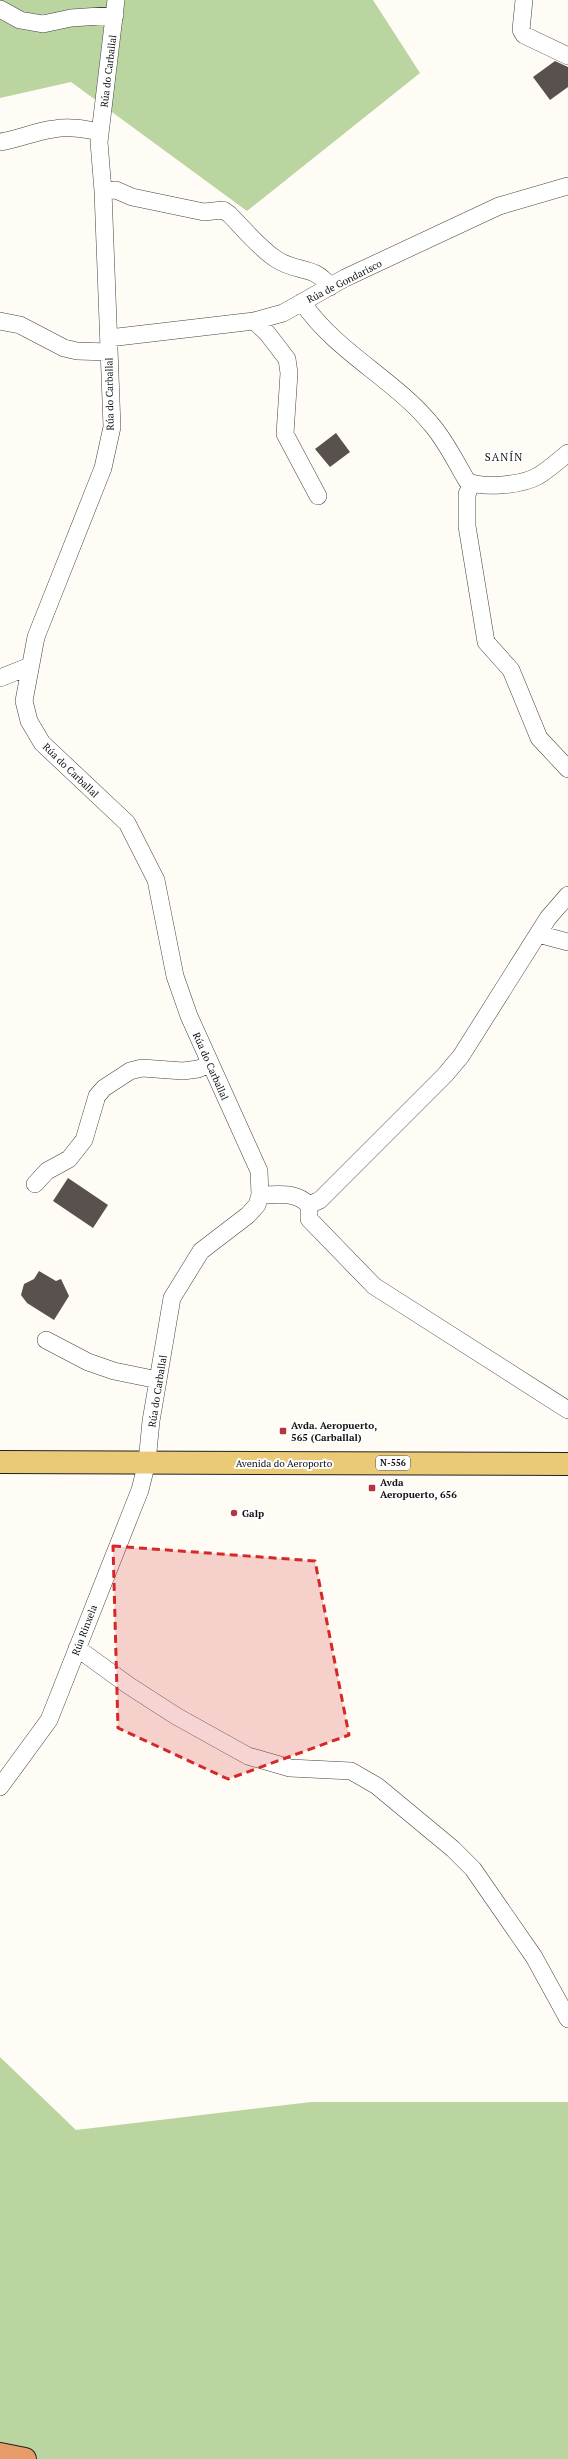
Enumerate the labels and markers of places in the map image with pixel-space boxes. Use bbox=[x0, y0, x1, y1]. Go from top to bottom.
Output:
place label: Avda. Aeropuerto, 565 (Carballal) bbox=[291, 1419, 377, 1444]
marker: Avda. Aeropuerto, 565 (Carballal) bbox=[278, 1426, 288, 1436]
place label: Avda Aeropuerto, 656 bbox=[380, 1476, 457, 1501]
marker: Avda Aeropuerto, 656 bbox=[367, 1483, 377, 1493]
place label: Galp bbox=[242, 1507, 264, 1520]
marker: Galp bbox=[229, 1508, 239, 1518]

